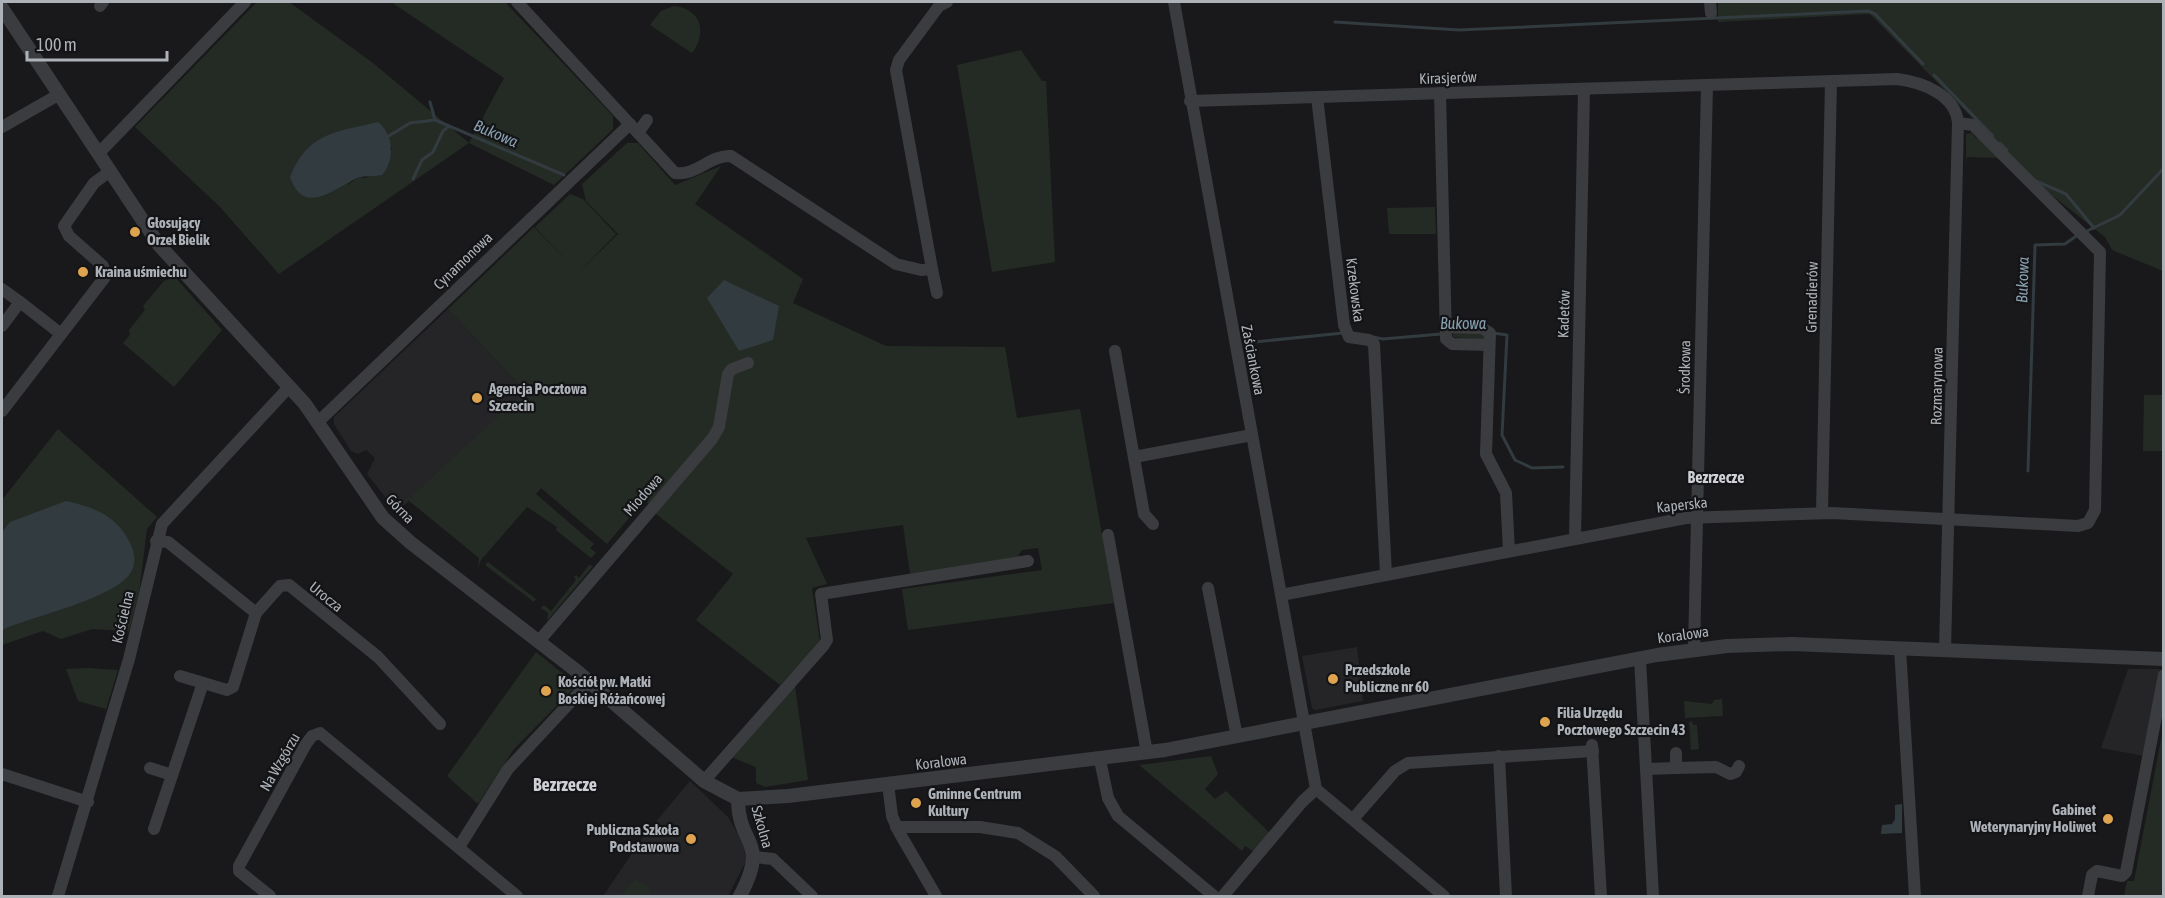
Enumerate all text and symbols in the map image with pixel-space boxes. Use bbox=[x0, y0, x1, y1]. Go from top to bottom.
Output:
scale bar bbox=[27, 24, 166, 62]
text: 100 m bbox=[36, 34, 77, 55]
street label: Kirasjerów bbox=[1419, 68, 1477, 87]
water label: Bukowa bbox=[471, 116, 521, 151]
place label: Głosujący Orzeł Bielik bbox=[147, 214, 210, 248]
marker: Głosujący Orzeł Bielik bbox=[128, 225, 142, 239]
street label: Cynamonowa bbox=[430, 228, 496, 293]
water label: Bukowa bbox=[2012, 256, 2032, 303]
street label: Krzekowska bbox=[1343, 257, 1368, 323]
street label: Grenadierów bbox=[1802, 261, 1821, 333]
place label: Kraina uśmiechu bbox=[95, 263, 187, 280]
marker: Kraina uśmiechu bbox=[76, 265, 90, 279]
street label: Kadetów bbox=[1554, 290, 1573, 338]
water label: Bukowa bbox=[1440, 314, 1487, 332]
street label: Zaściankowa bbox=[1238, 323, 1269, 397]
street label: Środkowa bbox=[1676, 340, 1693, 394]
street label: Rozmarynowa bbox=[1927, 347, 1946, 425]
place label: Agencja Pocztowa Szczecin bbox=[488, 380, 587, 414]
marker: Agencja Pocztowa Szczecin bbox=[470, 391, 484, 405]
district label: Bezrzecze bbox=[1688, 468, 1744, 486]
street label: Miodowa bbox=[620, 470, 666, 519]
street label: Górna bbox=[383, 491, 418, 527]
street label: Kaperska bbox=[1656, 493, 1708, 516]
street label: Urocza bbox=[306, 578, 347, 615]
street label: Kościelna bbox=[108, 589, 137, 645]
street label: Koralowa bbox=[1656, 622, 1710, 647]
place label: Przedszkole Publiczne nr 60 bbox=[1345, 661, 1429, 695]
marker: Przedszkole Publiczne nr 60 bbox=[1326, 672, 1340, 686]
place label: Kościół pw. Matki Boskiej Różańcowej bbox=[558, 673, 665, 707]
marker: Kościół pw. Matki Boskiej Różańcowej bbox=[539, 684, 553, 698]
place label: Filia Urzędu Pocztowego Szczecin 43 bbox=[1557, 704, 1686, 738]
marker: Filia Urzędu Pocztowego Szczecin 43 bbox=[1538, 715, 1552, 729]
street label: Na Wzgórzu bbox=[256, 730, 303, 794]
street label: Koralowa bbox=[914, 750, 968, 773]
district label: Bezrzecze bbox=[533, 774, 597, 795]
place label: Gminne Centrum Kultury bbox=[928, 785, 1021, 819]
marker: Gminne Centrum Kultury bbox=[909, 796, 923, 810]
place label: Gabinet Weterynaryjny Holiwet bbox=[1969, 801, 2097, 835]
street label: Szkolna bbox=[748, 804, 777, 850]
marker: Gabinet Weterynaryjny Holiwet bbox=[2101, 812, 2115, 826]
place label: Publiczna Szkoła Podstawowa bbox=[587, 821, 679, 855]
marker: Publiczna Szkoła Podstawowa bbox=[684, 832, 698, 846]

